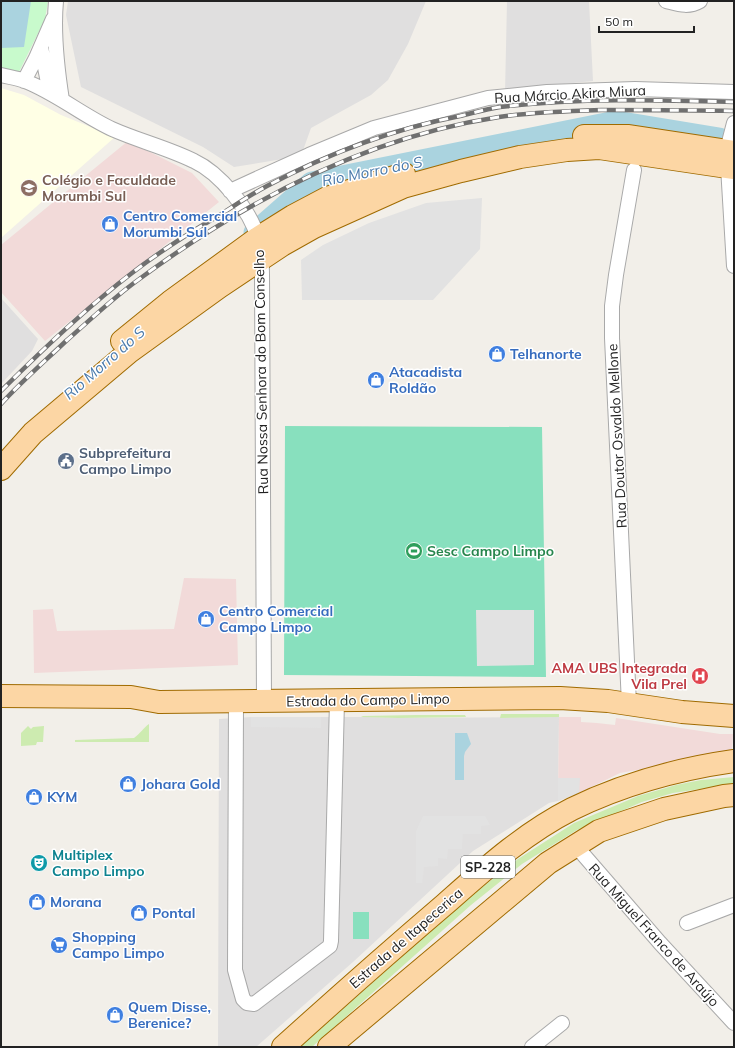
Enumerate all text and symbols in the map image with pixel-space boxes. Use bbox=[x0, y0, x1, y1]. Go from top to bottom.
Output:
scale bar bbox=[599, 8, 694, 34]
text: 50 m bbox=[605, 14, 633, 29]
street label: Rua Márcio Akira Miura bbox=[494, 81, 646, 107]
water label: Rio Morro do S bbox=[320, 152, 424, 190]
place label: Colégio e Faculdade Morumbi Sul bbox=[42, 171, 176, 205]
school or university icon: Colégio e Faculdade Morumbi Sul bbox=[19, 178, 39, 198]
place label: Centro Comercial Morumbi Sul bbox=[123, 207, 237, 241]
shop icon: Centro Comercial Morumbi Sul bbox=[100, 214, 120, 234]
street label: Rua Nossa Senhora do Bom Conselho bbox=[250, 249, 272, 495]
water label: Rio Morro do S bbox=[59, 322, 149, 404]
street label: Rua Doutor Osvaldo Mellone bbox=[603, 343, 631, 529]
shop icon: Telhanorte bbox=[487, 344, 507, 364]
place label: Telhanorte bbox=[510, 345, 582, 363]
place label: Atacadista Roldão bbox=[389, 363, 462, 397]
shop icon: Atacadista Roldão bbox=[366, 370, 386, 390]
place label: Subprefeitura Campo Limpo bbox=[79, 444, 171, 478]
public building icon: Subprefeitura Campo Limpo bbox=[56, 451, 76, 471]
sports icon: Sesc Campo Limpo bbox=[404, 541, 424, 561]
place label: Sesc Campo Limpo bbox=[427, 542, 554, 560]
place label: Centro Comercial Campo Limpo bbox=[219, 602, 333, 636]
shop icon: Centro Comercial Campo Limpo bbox=[196, 609, 216, 629]
place label: AMA UBS Integrada Vila Prel bbox=[552, 659, 687, 693]
hospital icon: AMA UBS Integrada Vila Prel bbox=[690, 666, 710, 686]
street label: Estrada do Campo Limpo bbox=[286, 690, 450, 710]
shop icon: Johara Gold bbox=[118, 774, 138, 794]
place label: Johara Gold bbox=[141, 775, 220, 793]
shop icon: KYM bbox=[24, 787, 44, 807]
place label: KYM bbox=[47, 788, 77, 806]
place label: Multiplex Campo Limpo bbox=[52, 846, 144, 880]
theatre icon: Multiplex Campo Limpo bbox=[29, 853, 49, 873]
road number: SP-228 bbox=[461, 856, 515, 878]
street label: Rua Miguel Franco de Araújo bbox=[585, 860, 723, 1010]
street label: Estrada de Itapecerica bbox=[346, 884, 466, 992]
shop icon: Morana bbox=[27, 892, 47, 912]
place label: Morana bbox=[50, 893, 102, 911]
shop icon: Pontal bbox=[129, 903, 149, 923]
place label: Pontal bbox=[152, 904, 195, 922]
place label: Shopping Campo Limpo bbox=[72, 928, 164, 962]
supermarket icon: Shopping Campo Limpo bbox=[49, 935, 69, 955]
place label: Quem Disse, Berenice? bbox=[128, 998, 211, 1032]
shop icon: Quem Disse, Berenice? bbox=[105, 1005, 125, 1025]

